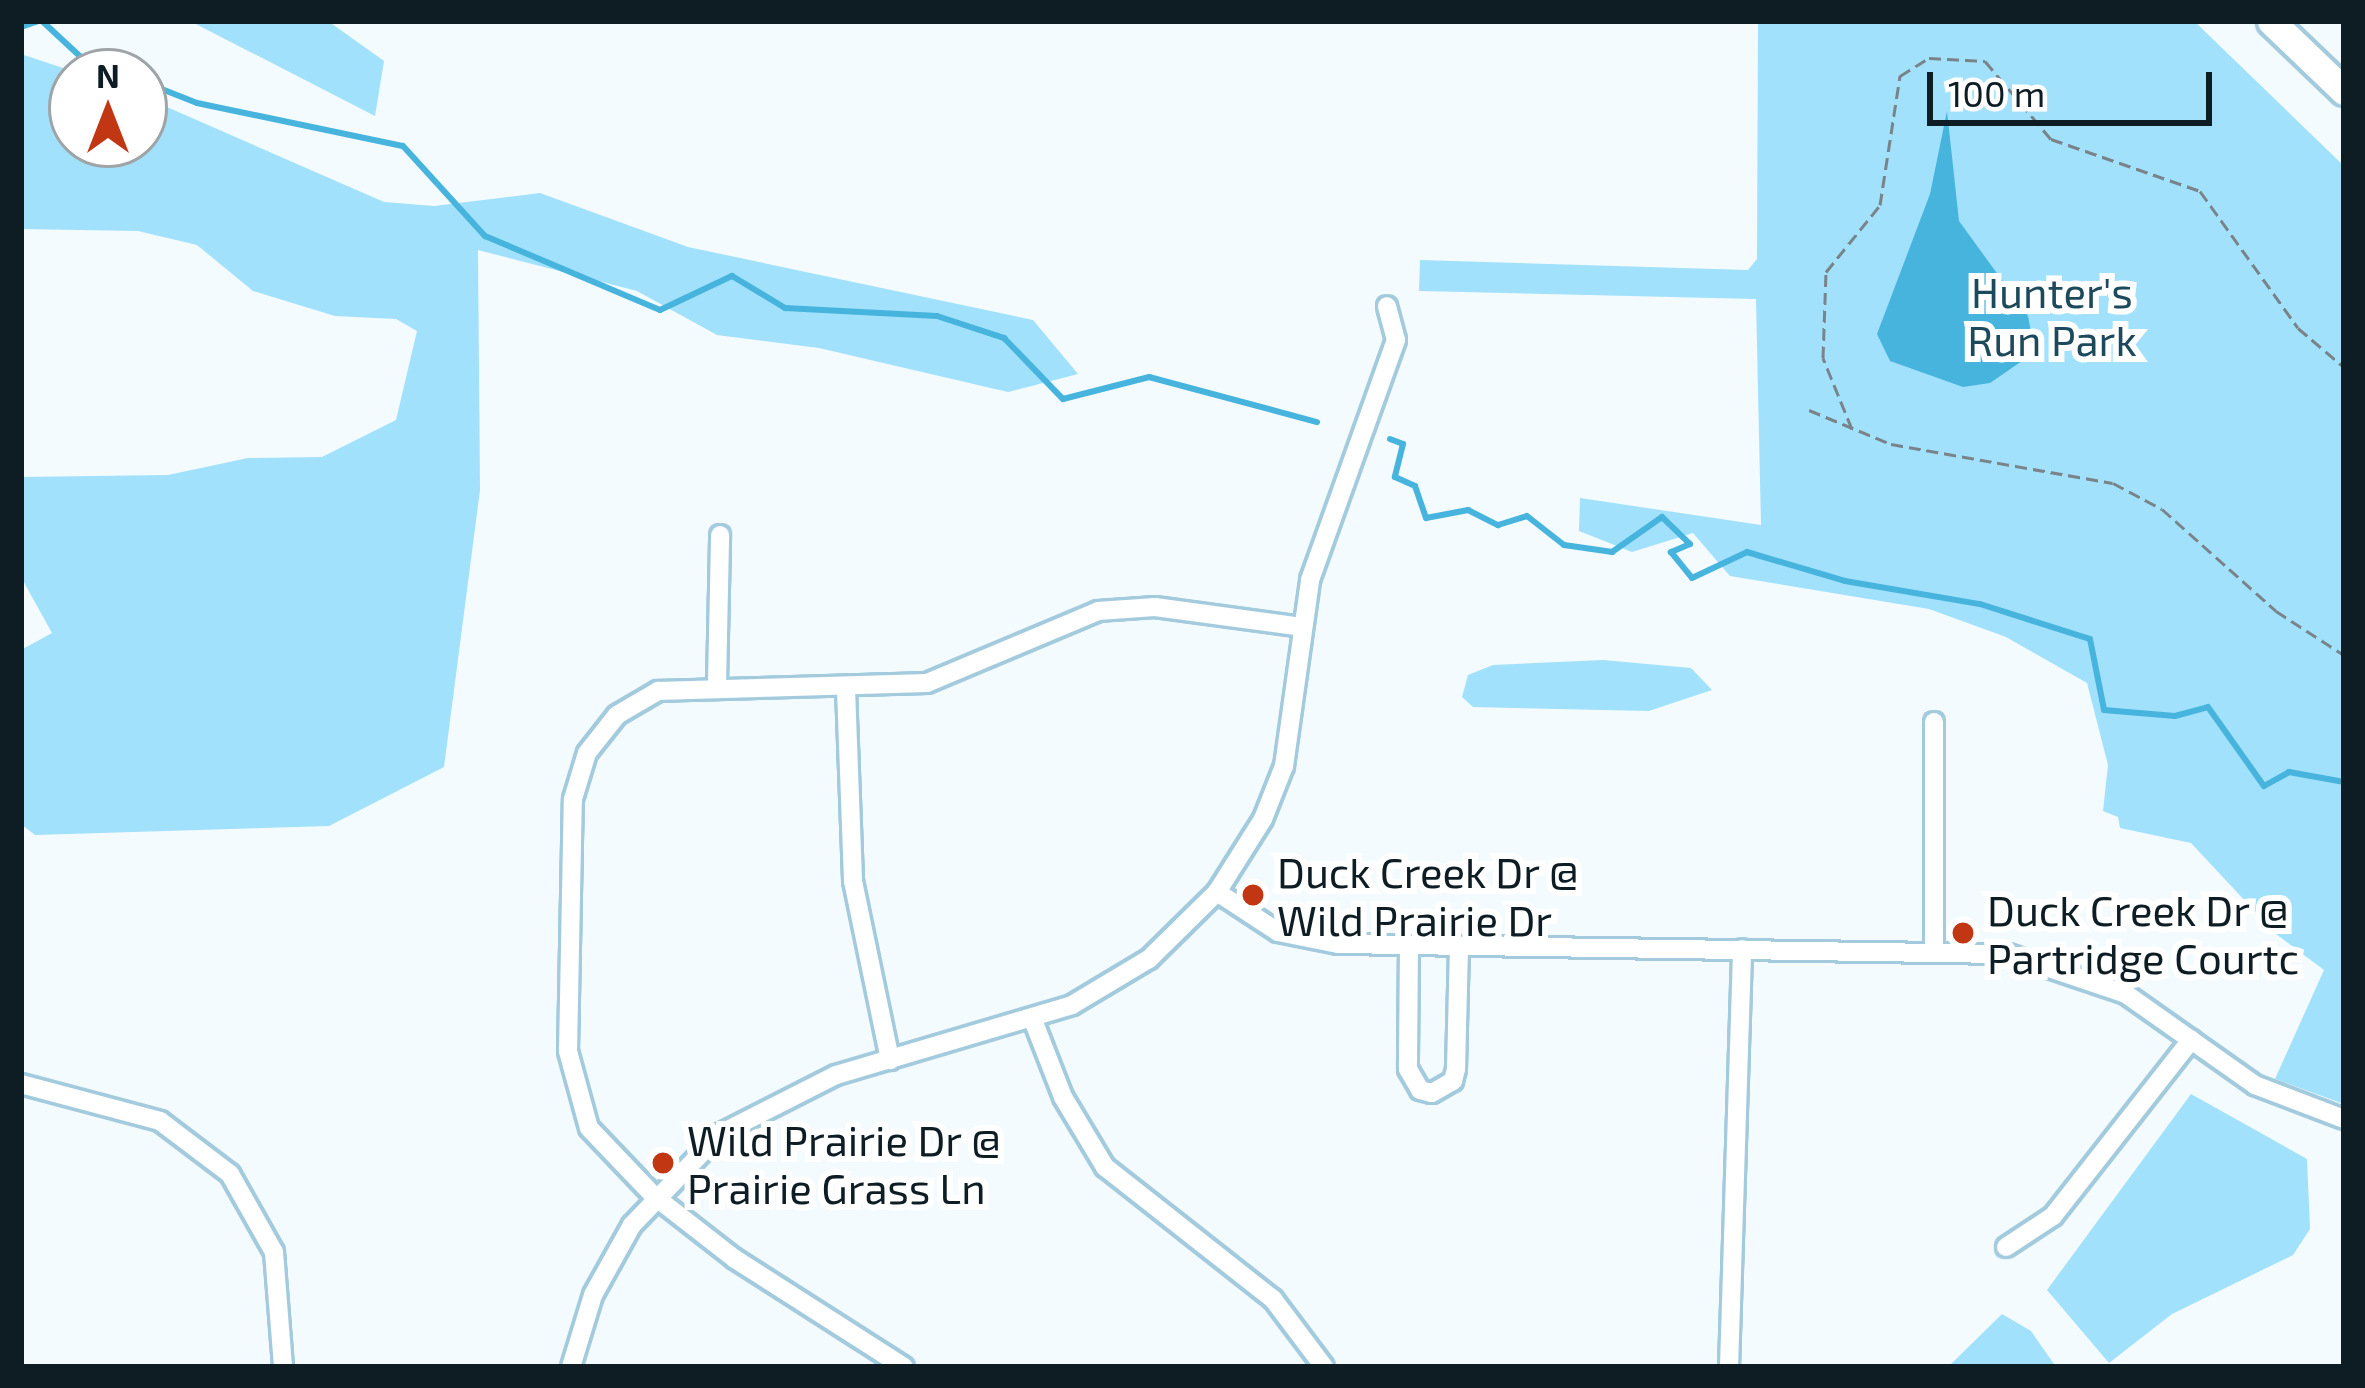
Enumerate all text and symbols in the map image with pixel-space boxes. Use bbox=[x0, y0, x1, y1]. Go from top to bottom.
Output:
north arrow bbox=[48, 48, 168, 168]
scale bar bbox=[1933, 48, 2218, 122]
text: N bbox=[96, 55, 120, 95]
text: 100 m bbox=[1948, 71, 2045, 114]
park label: Hunter's Run Park bbox=[1967, 266, 2137, 364]
place label: Duck Creek Dr @ Wild Prairie Dr bbox=[1277, 846, 1580, 944]
marker: Duck Creek Dr @ Wild Prairie Dr bbox=[1240, 882, 1266, 908]
place label: Duck Creek Dr @ Partridge Courtc bbox=[1987, 884, 2299, 982]
marker: Duck Creek Dr @ Partridge Courtc bbox=[1950, 920, 1976, 946]
place label: Wild Prairie Dr @ Prairie Grass Ln bbox=[687, 1114, 1002, 1212]
marker: Wild Prairie Dr @ Prairie Grass Ln bbox=[650, 1150, 676, 1176]

